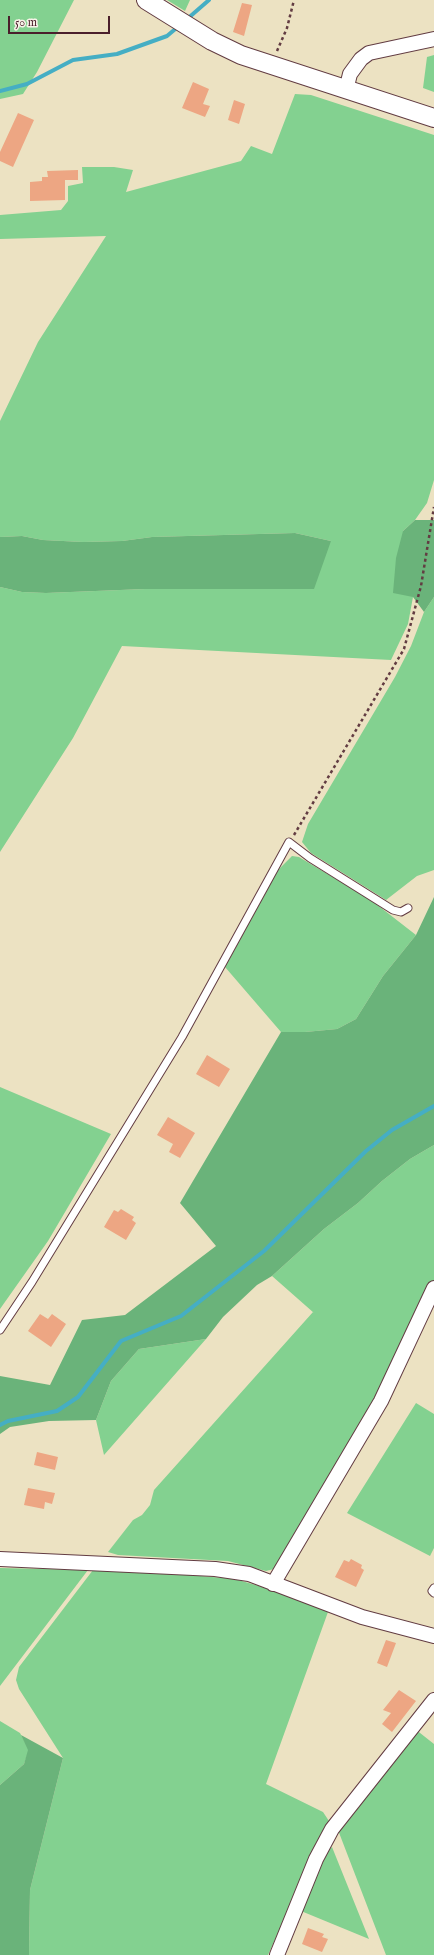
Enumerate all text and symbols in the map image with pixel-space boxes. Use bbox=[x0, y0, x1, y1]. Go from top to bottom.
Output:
scale bar bbox=[10, 8, 112, 34]
text: 50 m bbox=[15, 15, 37, 30]

